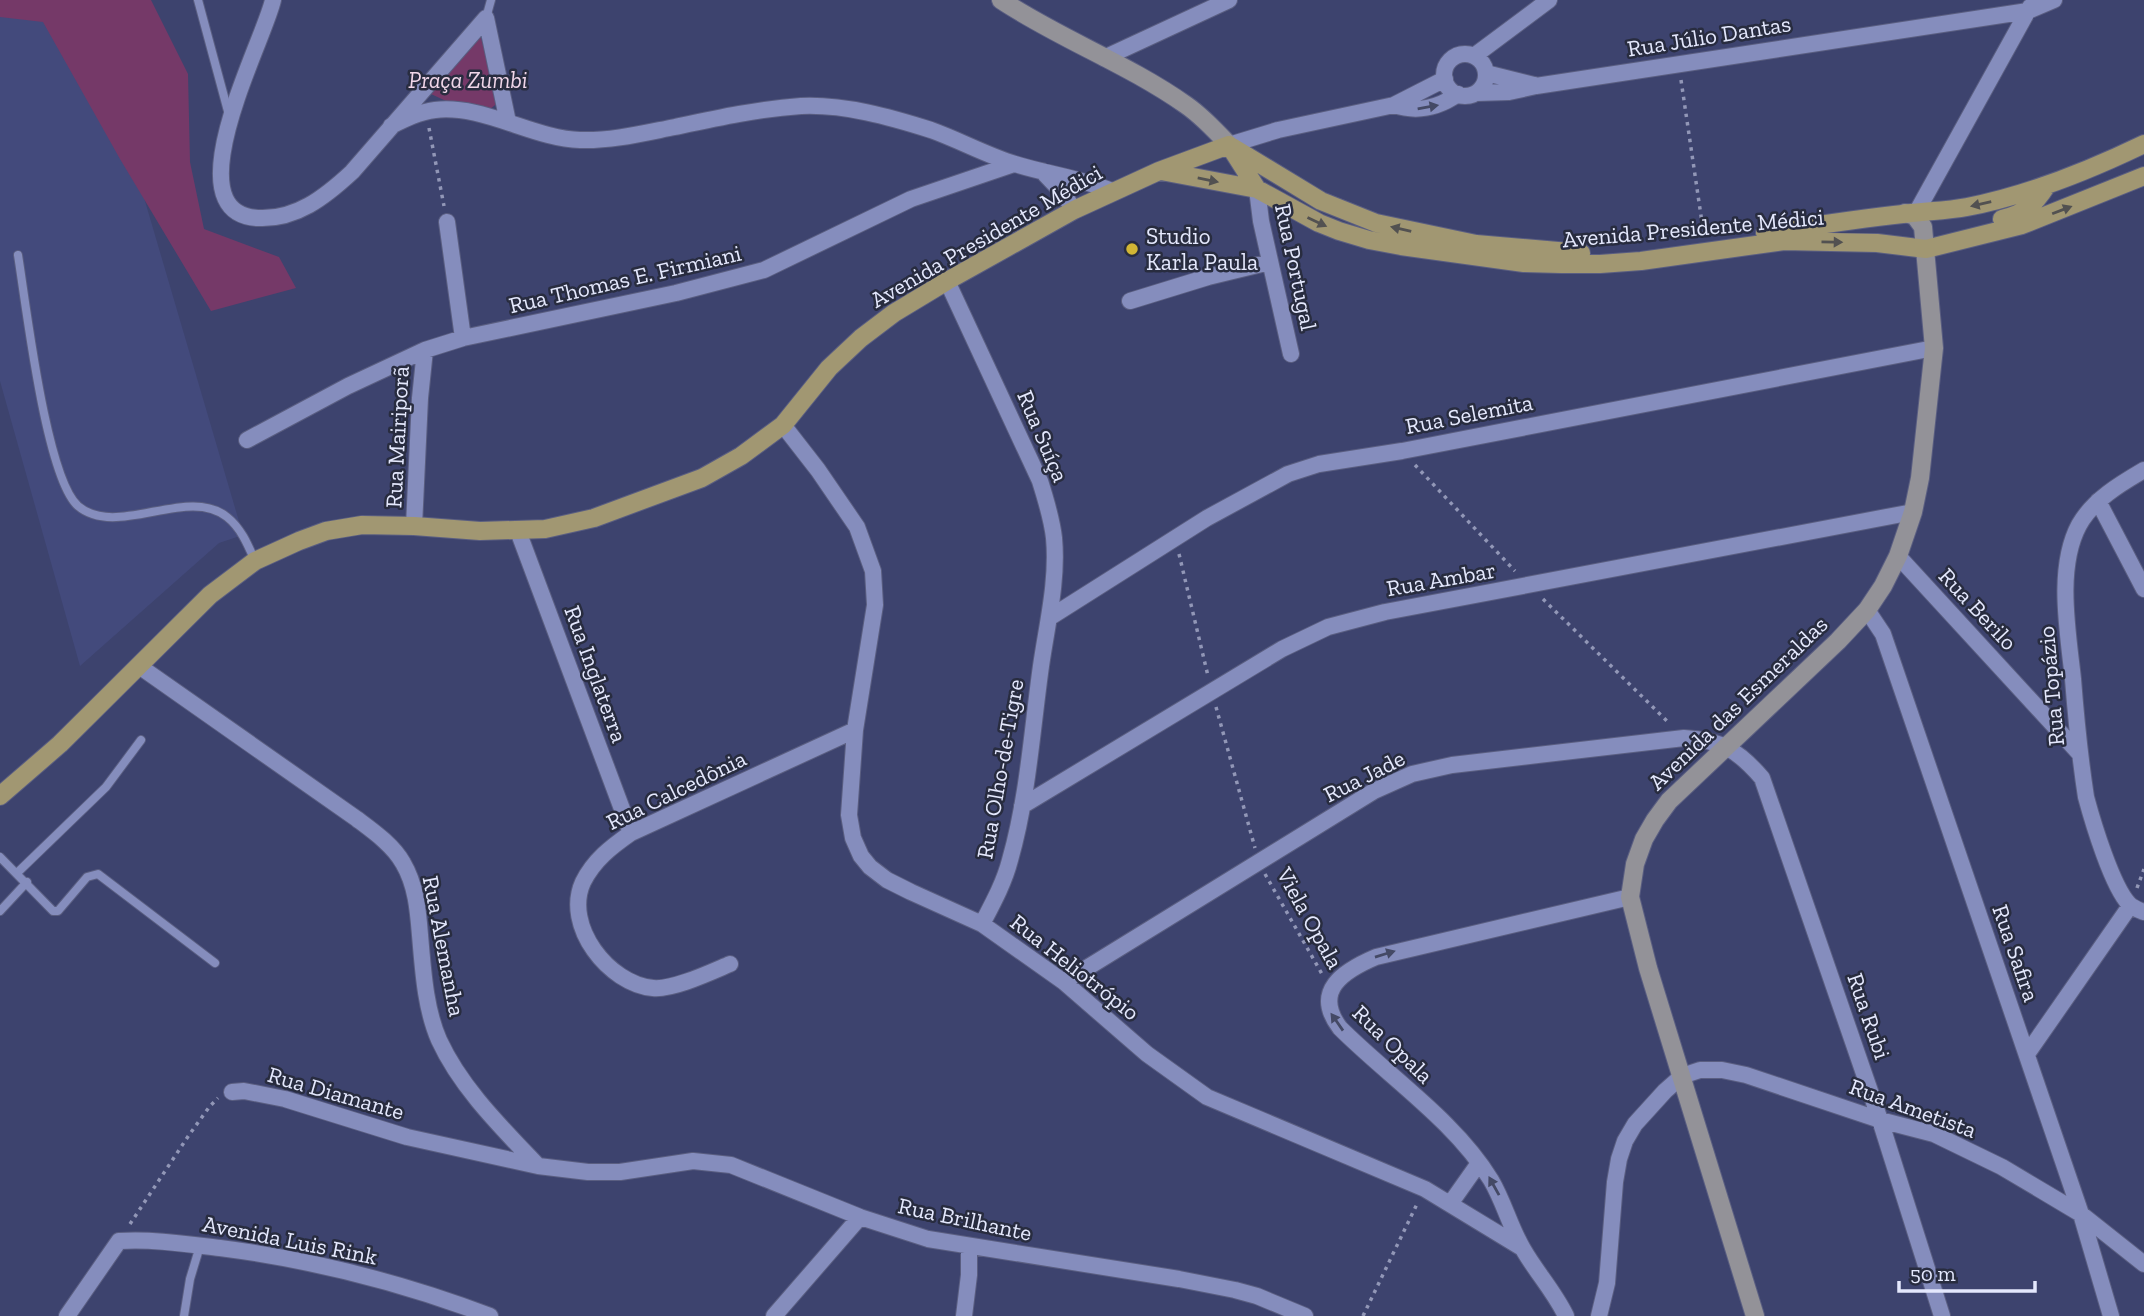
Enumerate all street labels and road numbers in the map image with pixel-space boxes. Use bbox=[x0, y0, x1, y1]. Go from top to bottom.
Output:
street label: Rua Júlio Dantas bbox=[1625, 9, 1793, 63]
street label: Avenida Presidente Médici bbox=[865, 158, 1107, 314]
street label: Rua Portugal bbox=[1269, 201, 1323, 333]
street label: Avenida Presidente Médici bbox=[1561, 203, 1825, 253]
street label: Rua Thomas E. Firmiani bbox=[506, 239, 744, 319]
street label: Rua Mairiporã bbox=[379, 365, 415, 509]
street label: Rua Suíça bbox=[1011, 386, 1075, 486]
street label: Rua Selemita bbox=[1403, 388, 1535, 440]
street label: Rua Ambar bbox=[1384, 556, 1498, 602]
street label: Rua Berilo bbox=[1933, 562, 2023, 656]
street label: Rua Inglaterra bbox=[558, 602, 634, 746]
street label: Avenida das Esmeraldas bbox=[1642, 610, 1834, 796]
street label: Rua Topázio bbox=[2032, 625, 2070, 747]
street label: Rua Olho-de-Tigre bbox=[970, 677, 1030, 861]
street label: Rua Calcedônia bbox=[602, 744, 750, 836]
street label: Rua Jade bbox=[1319, 744, 1409, 808]
street label: Viela Opala bbox=[1270, 861, 1349, 974]
street label: Rua Alemanha bbox=[417, 873, 471, 1019]
street label: Rua Safira bbox=[1986, 901, 2046, 1005]
street label: Rua Heliotrópio bbox=[1005, 908, 1145, 1026]
street label: Rua Rubi bbox=[1841, 969, 1897, 1063]
street label: Rua Opala bbox=[1347, 999, 1439, 1089]
street label: Rua Diamante bbox=[265, 1060, 407, 1126]
street label: Rua Ametista bbox=[1846, 1072, 1980, 1144]
street label: Rua Brilhante bbox=[896, 1191, 1034, 1247]
street label: Avenida Luis Rink bbox=[200, 1209, 380, 1271]

